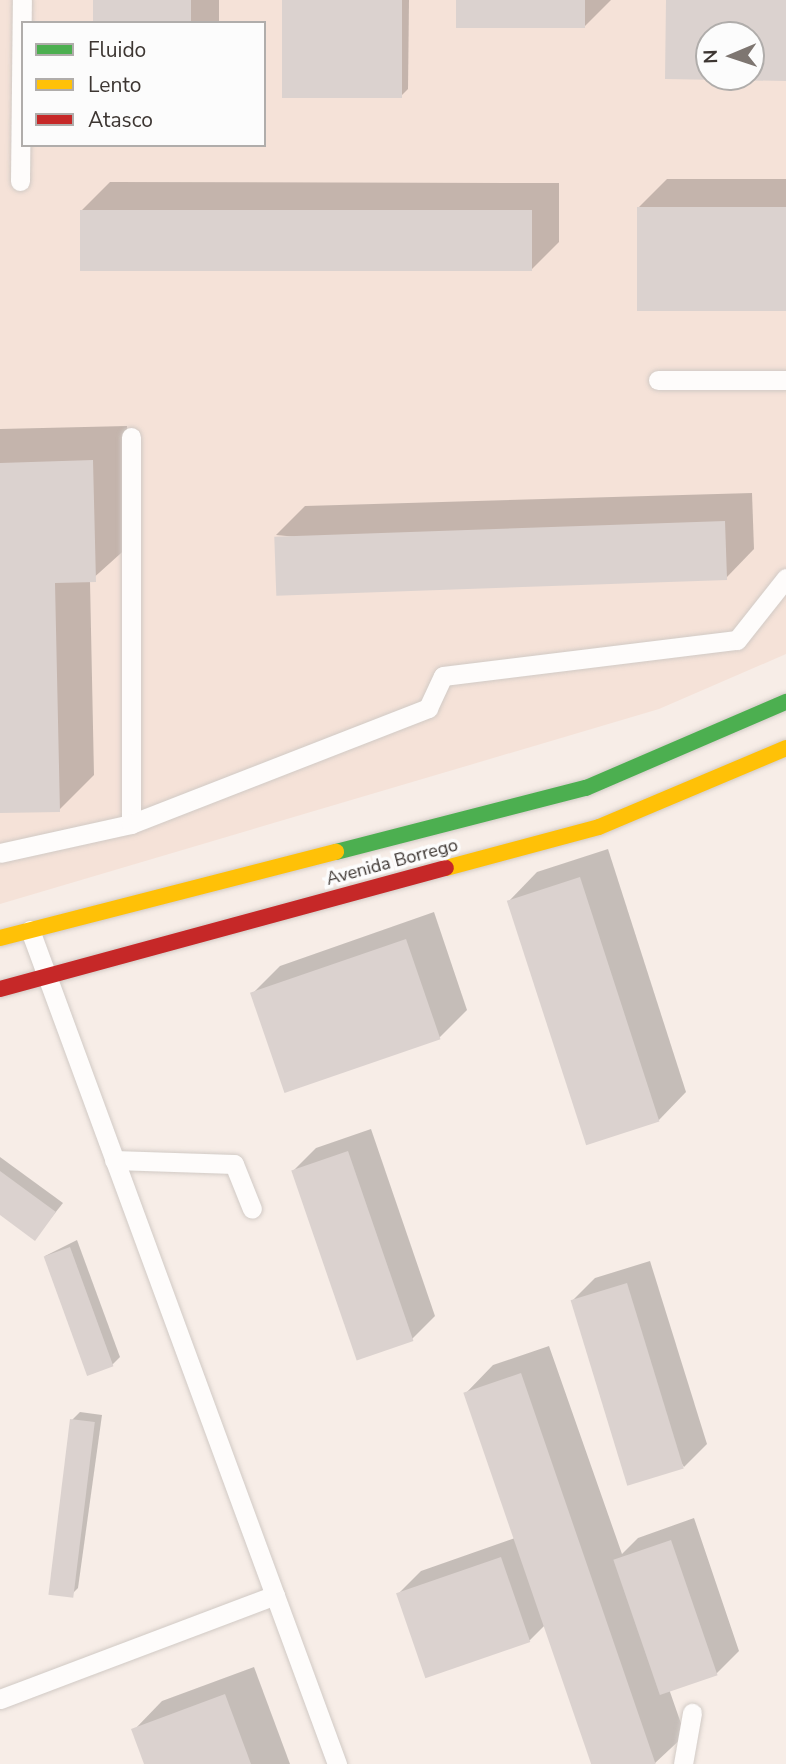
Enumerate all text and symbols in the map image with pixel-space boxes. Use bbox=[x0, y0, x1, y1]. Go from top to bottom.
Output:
legend bbox=[21, 21, 266, 147]
north arrow bbox=[695, 21, 765, 91]
text: Fluido bbox=[88, 36, 146, 64]
text: N bbox=[698, 49, 724, 64]
text: Lento bbox=[88, 71, 141, 99]
text: Atasco bbox=[88, 106, 153, 134]
street label: Avenida Borrego bbox=[324, 834, 460, 890]

